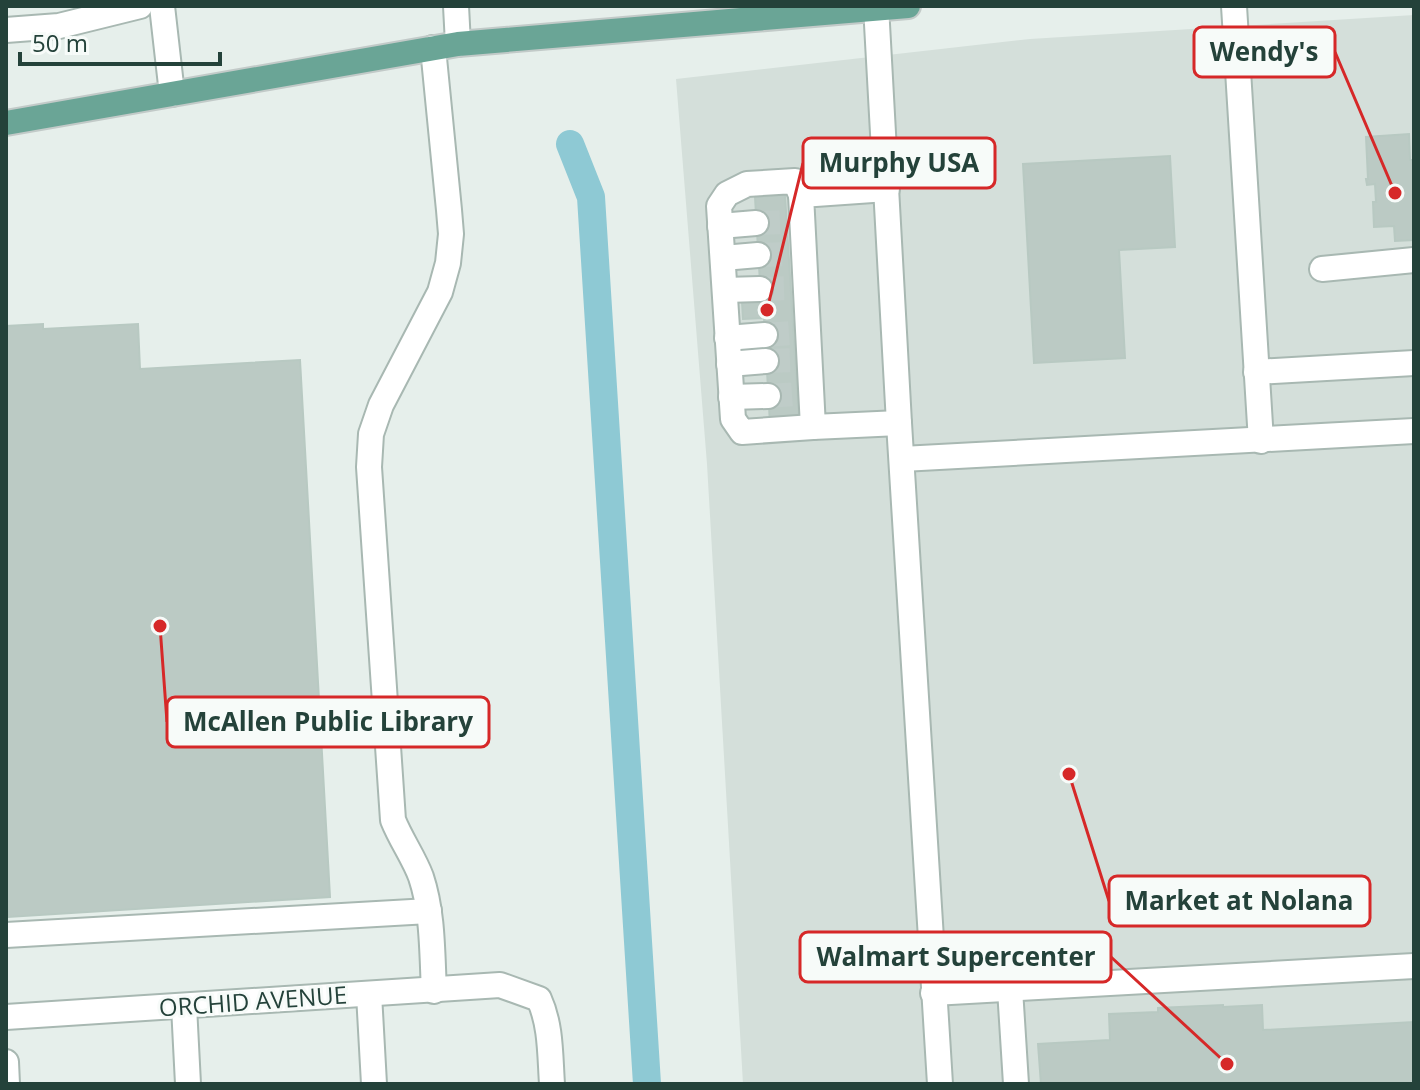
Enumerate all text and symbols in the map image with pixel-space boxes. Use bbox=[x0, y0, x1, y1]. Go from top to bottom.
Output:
scale bar bbox=[20, 16, 220, 66]
text: 50 m bbox=[32, 26, 88, 59]
callout: Wendy's bbox=[1194, 27, 1335, 77]
text: Wendy's bbox=[1210, 33, 1318, 69]
callout: Murphy USA bbox=[803, 138, 995, 188]
text: Murphy USA bbox=[819, 144, 979, 180]
callout: McAllen Public Library bbox=[167, 697, 489, 747]
text: McAllen Public Library bbox=[183, 703, 473, 739]
callout: Market at Nolana bbox=[1109, 876, 1370, 926]
text: Market at Nolana bbox=[1125, 882, 1353, 918]
callout: Walmart Supercenter bbox=[800, 932, 1111, 982]
text: Walmart Supercenter bbox=[816, 938, 1096, 974]
street label: ORCHID AVENUE bbox=[158, 977, 348, 1024]

